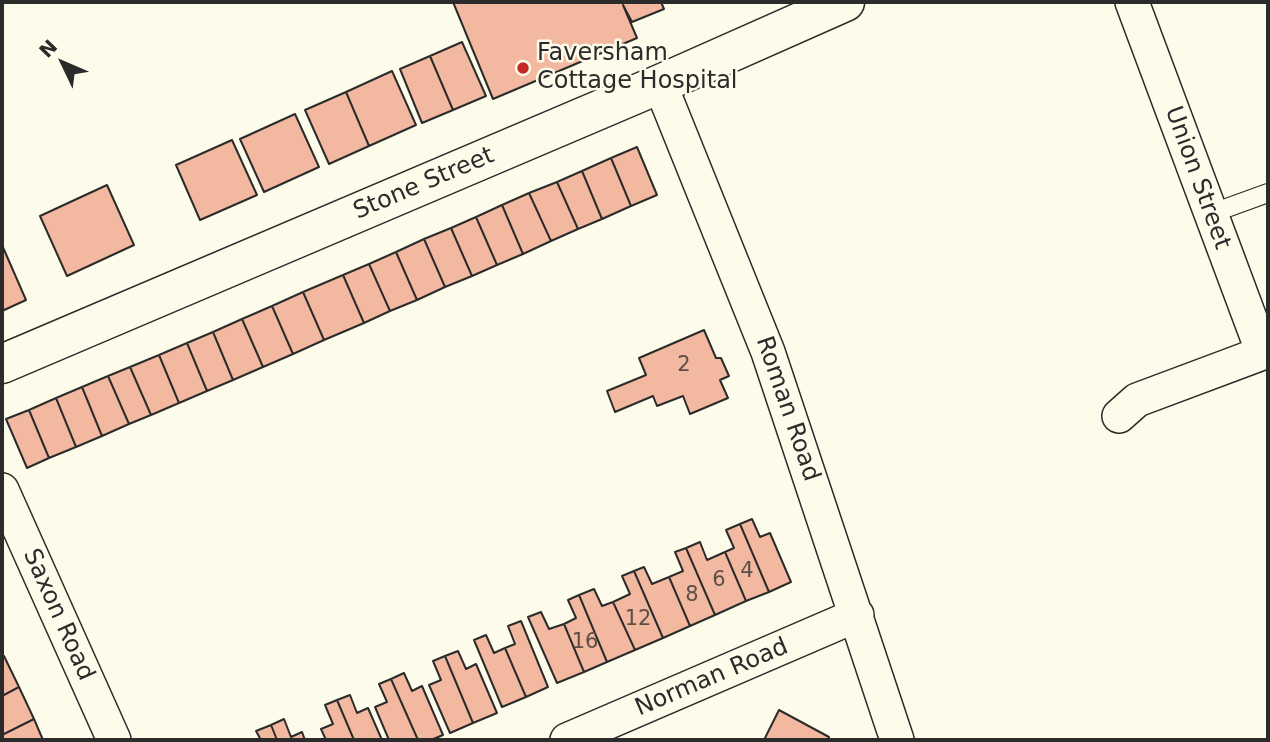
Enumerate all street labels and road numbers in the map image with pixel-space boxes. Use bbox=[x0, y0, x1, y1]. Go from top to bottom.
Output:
street label: Union Street bbox=[1158, 103, 1236, 253]
street label: Stone Street bbox=[349, 141, 499, 227]
street label: Roman Road bbox=[749, 333, 825, 485]
street label: Saxon Road bbox=[16, 545, 100, 685]
street label: Norman Road bbox=[631, 633, 793, 723]

